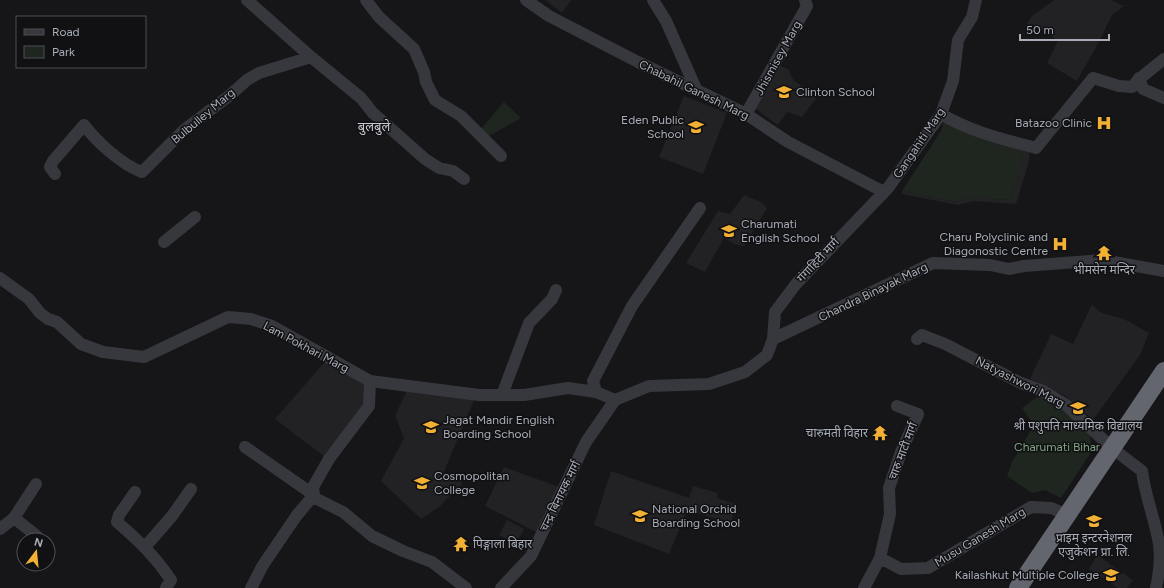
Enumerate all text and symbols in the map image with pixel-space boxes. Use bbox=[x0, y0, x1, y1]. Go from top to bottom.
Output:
legend bbox=[16, 16, 146, 68]
scale bar bbox=[1020, 16, 1109, 42]
street label: Jhismisey Marg bbox=[752, 18, 804, 98]
text: 50 m bbox=[1026, 23, 1054, 37]
text: Road bbox=[52, 25, 80, 39]
text: Park bbox=[52, 45, 75, 59]
street label: Chabahil Ganesh Marg bbox=[637, 57, 751, 123]
school or university icon: Clinton School bbox=[775, 83, 793, 101]
street label: Bulbulley Marg bbox=[168, 85, 238, 147]
place label: Clinton School bbox=[796, 85, 875, 99]
street label: Gangahiti Marg bbox=[890, 105, 948, 181]
place label: Eden Public School bbox=[621, 113, 685, 141]
hospital icon: Batazoo Clinic bbox=[1095, 114, 1113, 132]
place label: Batazoo Clinic bbox=[1015, 116, 1093, 130]
school or university icon: Eden Public School bbox=[687, 118, 705, 136]
district label: बुलबुले bbox=[358, 119, 390, 135]
place label: Charumati English School bbox=[741, 217, 820, 245]
school or university icon: Charumati English School bbox=[720, 222, 738, 240]
place label: Charu Polyclinic and Diagonostic Centre bbox=[940, 230, 1048, 258]
street label: गंगाहिटी मार्ग bbox=[793, 234, 843, 285]
hospital icon: Charu Polyclinic and Diagonostic Centre bbox=[1051, 235, 1069, 253]
temple icon: भीमसेन मन्दिर bbox=[1095, 244, 1113, 262]
street label: Chandra Binayak Marg bbox=[816, 259, 930, 325]
place label: भीमसेन मन्दिर bbox=[1073, 262, 1136, 277]
street label: Lam Pokhari Marg bbox=[261, 318, 351, 376]
street label: Natyashwori Marg bbox=[973, 354, 1067, 410]
school or university icon: श्री पशुपति माध्यमिक विद्यालय bbox=[1069, 399, 1087, 417]
place label: Jagat Mandir English Boarding School bbox=[443, 413, 555, 441]
school or university icon: Jagat Mandir English Boarding School bbox=[422, 418, 440, 436]
place label: श्री पशुपति माध्यमिक विद्यालय bbox=[1013, 418, 1144, 434]
street label: चारु माटी मार्ग bbox=[885, 419, 921, 482]
temple icon: चारुमती विहार bbox=[871, 424, 889, 442]
place label: चारुमती विहार bbox=[806, 425, 869, 440]
park label: Charumati Bihar bbox=[1014, 440, 1100, 454]
street label: चन्द्र बिनायक मार्ग bbox=[536, 457, 584, 533]
place label: Cosmopolitan College bbox=[434, 469, 509, 497]
school or university icon: Cosmopolitan College bbox=[413, 474, 431, 492]
place label: National Orchid Boarding School bbox=[652, 502, 740, 530]
street label: Musu Ganesh Marg bbox=[932, 504, 1028, 570]
school or university icon: National Orchid Boarding School bbox=[631, 507, 649, 525]
school or university icon: प्राइम इन्टरनेशनल एजुकेशन प्रा. लि. bbox=[1085, 512, 1103, 530]
place label: प्राइम इन्टरनेशनल एजुकेशन प्रा. लि. bbox=[1056, 530, 1133, 560]
north arrow bbox=[16, 532, 56, 572]
text: N bbox=[33, 535, 45, 550]
temple icon: पिङ्गाला बिहार bbox=[452, 535, 470, 553]
place label: पिङ्गाला बिहार bbox=[473, 536, 533, 551]
school or university icon: Kailashkut Multiple College bbox=[1102, 566, 1120, 584]
place label: Kailashkut Multiple College bbox=[955, 568, 1099, 582]

